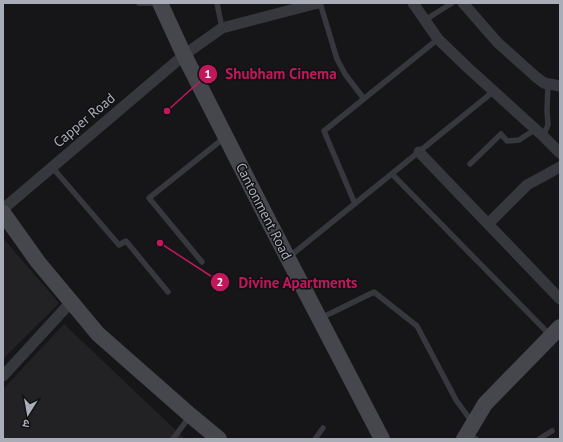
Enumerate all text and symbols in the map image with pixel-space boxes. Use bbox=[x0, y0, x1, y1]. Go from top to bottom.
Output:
callout: Shubham Cinema bbox=[198, 61, 345, 88]
text: Shubham Cinema bbox=[225, 64, 337, 83]
text: 1 bbox=[205, 66, 211, 81]
street label: Capper Road bbox=[49, 89, 119, 151]
street label: Cantonment Road bbox=[232, 160, 296, 262]
callout: Divine Apartments bbox=[210, 269, 366, 296]
text: Divine Apartments bbox=[239, 273, 357, 292]
text: 2 bbox=[217, 274, 223, 289]
north arrow bbox=[8, 394, 48, 434]
text: उ bbox=[21, 416, 31, 431]

